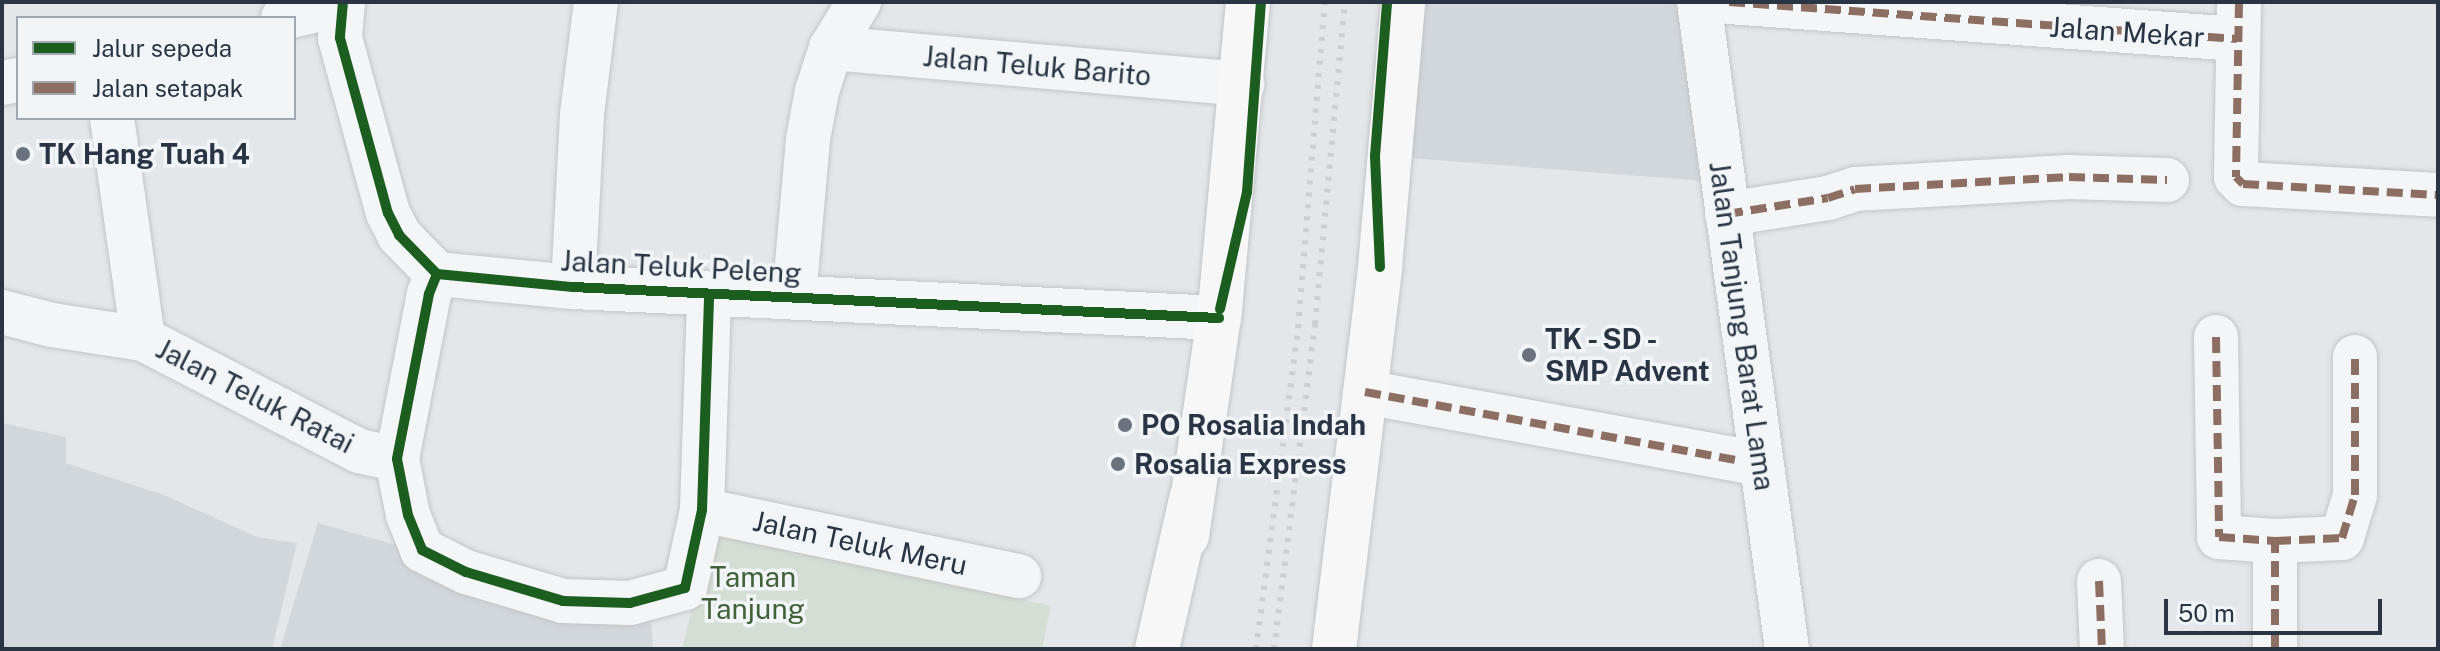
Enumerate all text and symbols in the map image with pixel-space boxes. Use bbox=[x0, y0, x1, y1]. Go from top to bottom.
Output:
street label: Jalan Mekar bbox=[2048, 10, 2206, 54]
legend bbox=[16, 16, 296, 120]
text: Jalur sepeda bbox=[92, 34, 232, 62]
street label: Jalan Teluk Barito bbox=[921, 39, 1153, 93]
text: Jalan setapak bbox=[92, 74, 243, 102]
place label: TK Hang Tuah 4 bbox=[39, 137, 250, 171]
marker: TK Hang Tuah 4 bbox=[14, 145, 32, 163]
street label: Jalan Tanjung Barat Lama bbox=[1702, 159, 1782, 493]
street label: Jalan Teluk Peleng bbox=[560, 244, 802, 290]
place label: TK - SD - SMP Advent bbox=[1545, 322, 1710, 388]
street label: Jalan Teluk Ratai bbox=[151, 332, 359, 460]
marker: TK - SD - SMP Advent bbox=[1520, 346, 1538, 364]
place label: PO Rosalia Indah bbox=[1141, 408, 1366, 442]
marker: PO Rosalia Indah bbox=[1116, 416, 1134, 434]
place label: Rosalia Express bbox=[1134, 447, 1347, 481]
marker: Rosalia Express bbox=[1109, 455, 1127, 473]
street label: Jalan Teluk Meru bbox=[750, 504, 970, 582]
park label: Taman Tanjung bbox=[701, 560, 805, 626]
scale bar bbox=[2168, 583, 2386, 633]
text: 50 m bbox=[2178, 599, 2235, 627]

